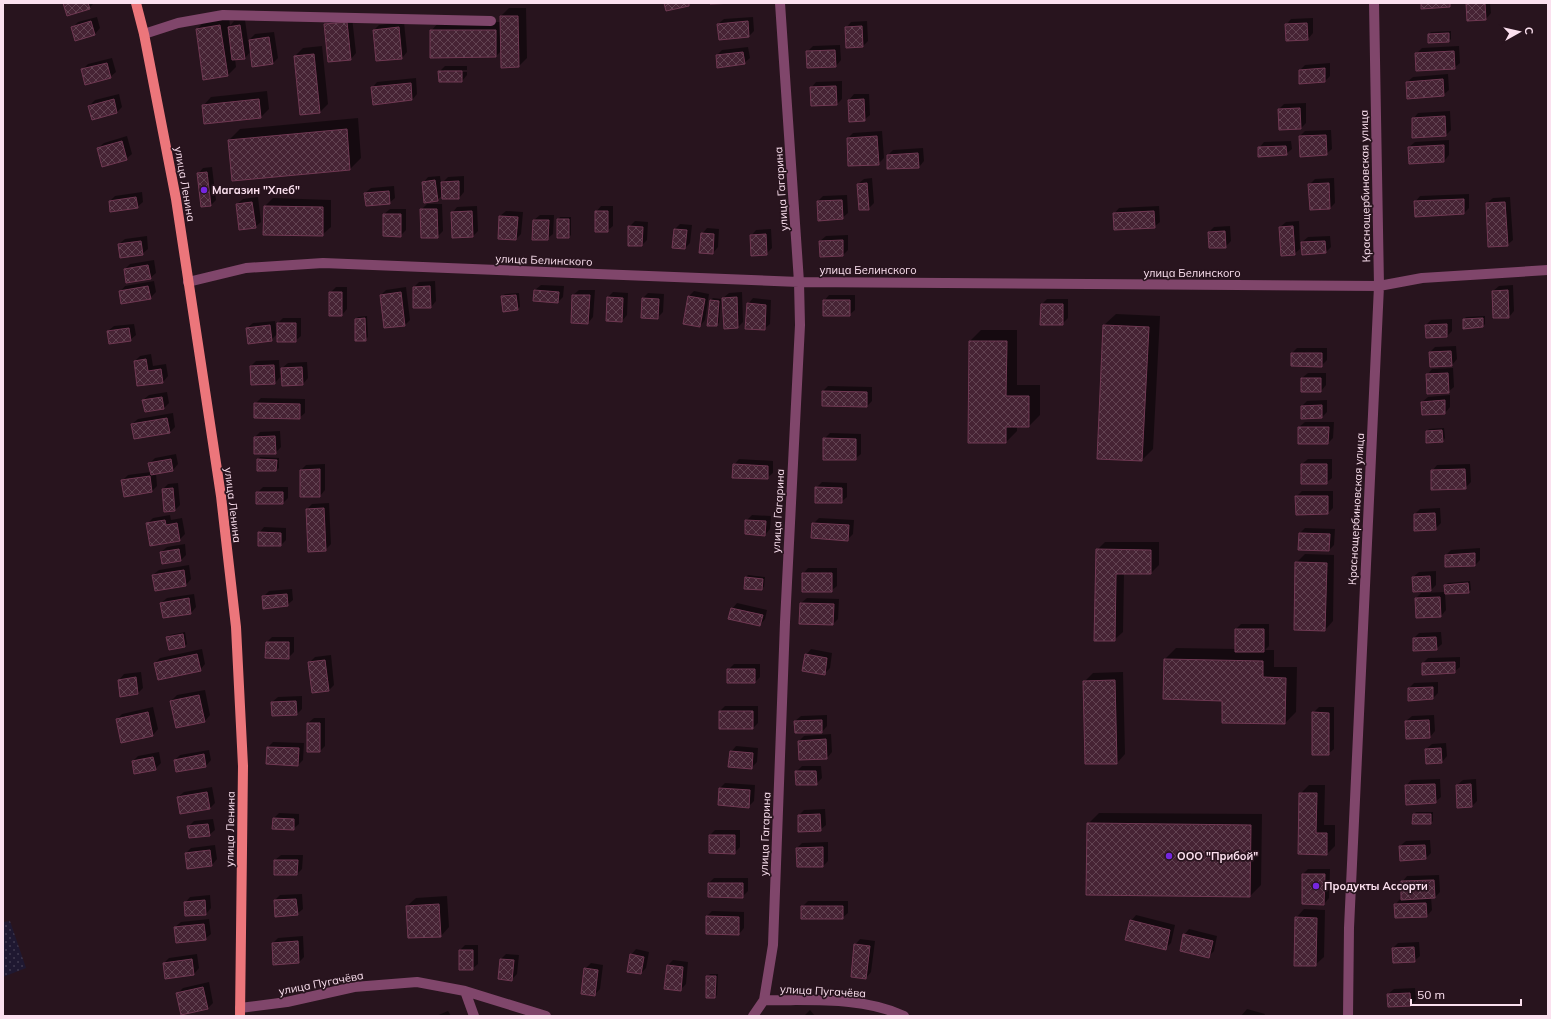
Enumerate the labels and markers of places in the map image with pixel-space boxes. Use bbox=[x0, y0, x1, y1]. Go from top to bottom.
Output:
place label: Магазин "Хлеб" bbox=[212, 183, 300, 197]
marker: Магазин "Хлеб" bbox=[199, 185, 209, 195]
place label: ООО "Прибой" bbox=[1177, 849, 1258, 863]
marker: ООО "Прибой" bbox=[1164, 851, 1174, 861]
place label: Продукты Ассорти bbox=[1324, 879, 1428, 893]
marker: Продукты Ассорти bbox=[1311, 881, 1321, 891]

